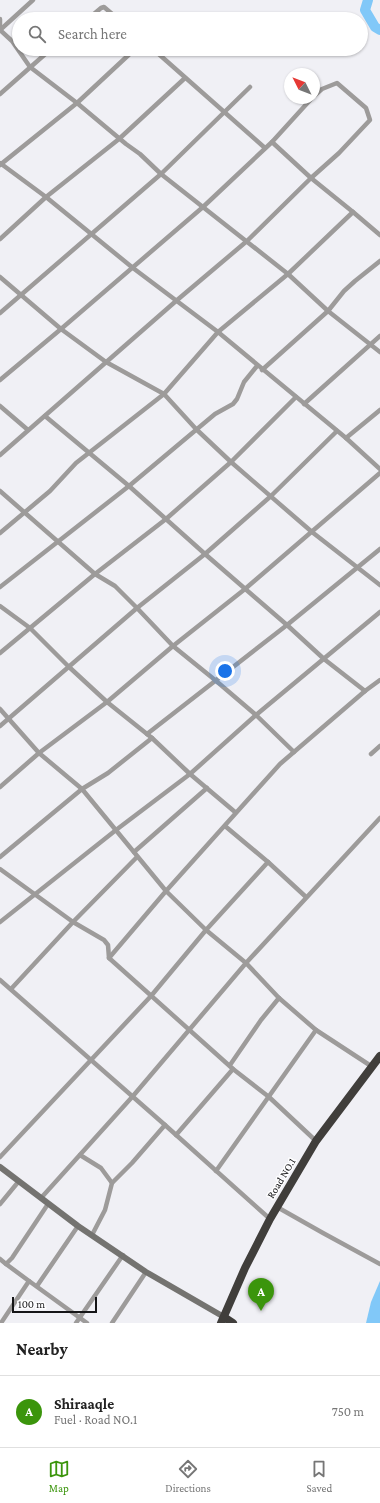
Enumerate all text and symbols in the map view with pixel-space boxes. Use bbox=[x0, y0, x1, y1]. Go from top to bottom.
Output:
search box bbox=[12, 12, 368, 56]
icon: search bbox=[26, 23, 48, 45]
text: Search here bbox=[58, 26, 127, 42]
north arrow bbox=[284, 68, 320, 104]
your location bbox=[215, 661, 235, 681]
street label: Road NO.1 bbox=[264, 1155, 298, 1200]
pin: A bbox=[248, 1278, 274, 1311]
scale bar bbox=[12, 1295, 97, 1314]
text: 100 m bbox=[18, 1298, 45, 1310]
text: Nearby bbox=[16, 1340, 68, 1359]
text: Shiraaqle bbox=[54, 1396, 114, 1412]
text: A bbox=[25, 1404, 33, 1419]
text: 750 m bbox=[332, 1404, 364, 1419]
text: Fuel · Road NO.1 bbox=[54, 1412, 137, 1427]
tab: Map bbox=[48, 1458, 70, 1494]
tab: Directions bbox=[165, 1458, 211, 1494]
tab: Saved bbox=[306, 1458, 332, 1494]

